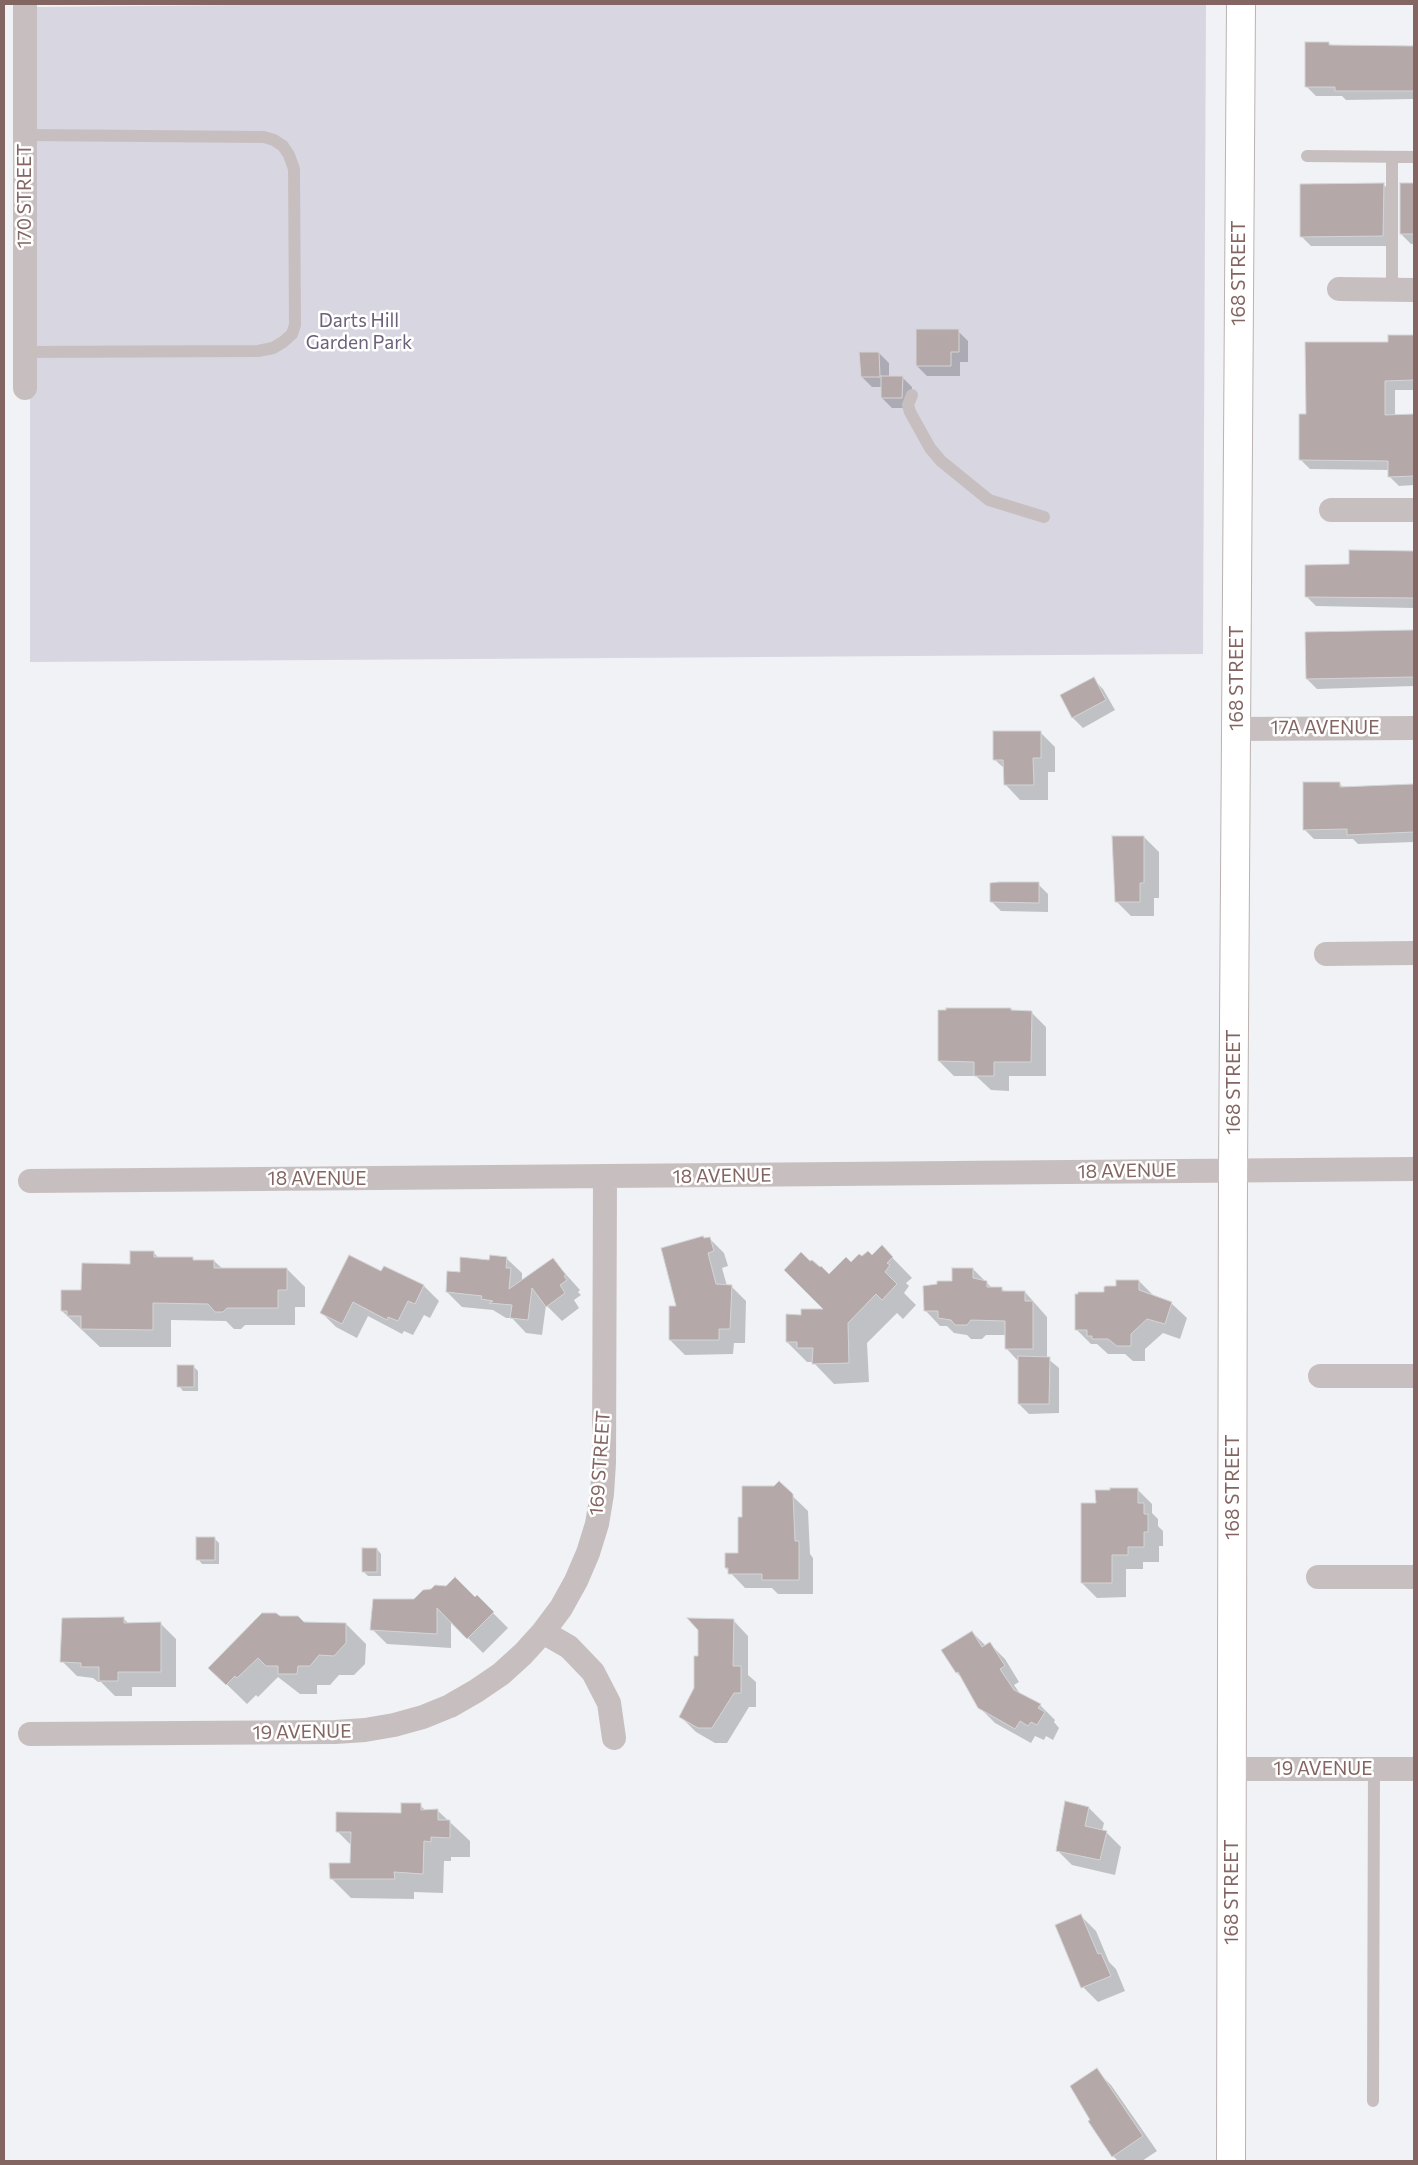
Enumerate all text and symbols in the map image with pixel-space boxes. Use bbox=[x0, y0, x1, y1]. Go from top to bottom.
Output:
street label: 170 STREET bbox=[14, 144, 36, 248]
street label: 168 STREET bbox=[1228, 220, 1250, 326]
park label: Darts Hill Garden Park bbox=[306, 310, 412, 354]
street label: 168 STREET bbox=[1226, 625, 1248, 731]
street label: 17A AVENUE bbox=[1271, 717, 1379, 739]
street label: 168 STREET bbox=[1223, 1029, 1245, 1135]
street label: 18 AVENUE bbox=[1077, 1159, 1177, 1183]
street label: 18 AVENUE bbox=[672, 1164, 772, 1188]
street label: 18 AVENUE bbox=[268, 1168, 366, 1190]
street label: 169 STREET bbox=[585, 1410, 615, 1516]
street label: 168 STREET bbox=[1222, 1434, 1244, 1540]
street label: 19 AVENUE bbox=[252, 1720, 352, 1744]
street label: 19 AVENUE bbox=[1274, 1758, 1372, 1780]
street label: 168 STREET bbox=[1221, 1839, 1243, 1945]

